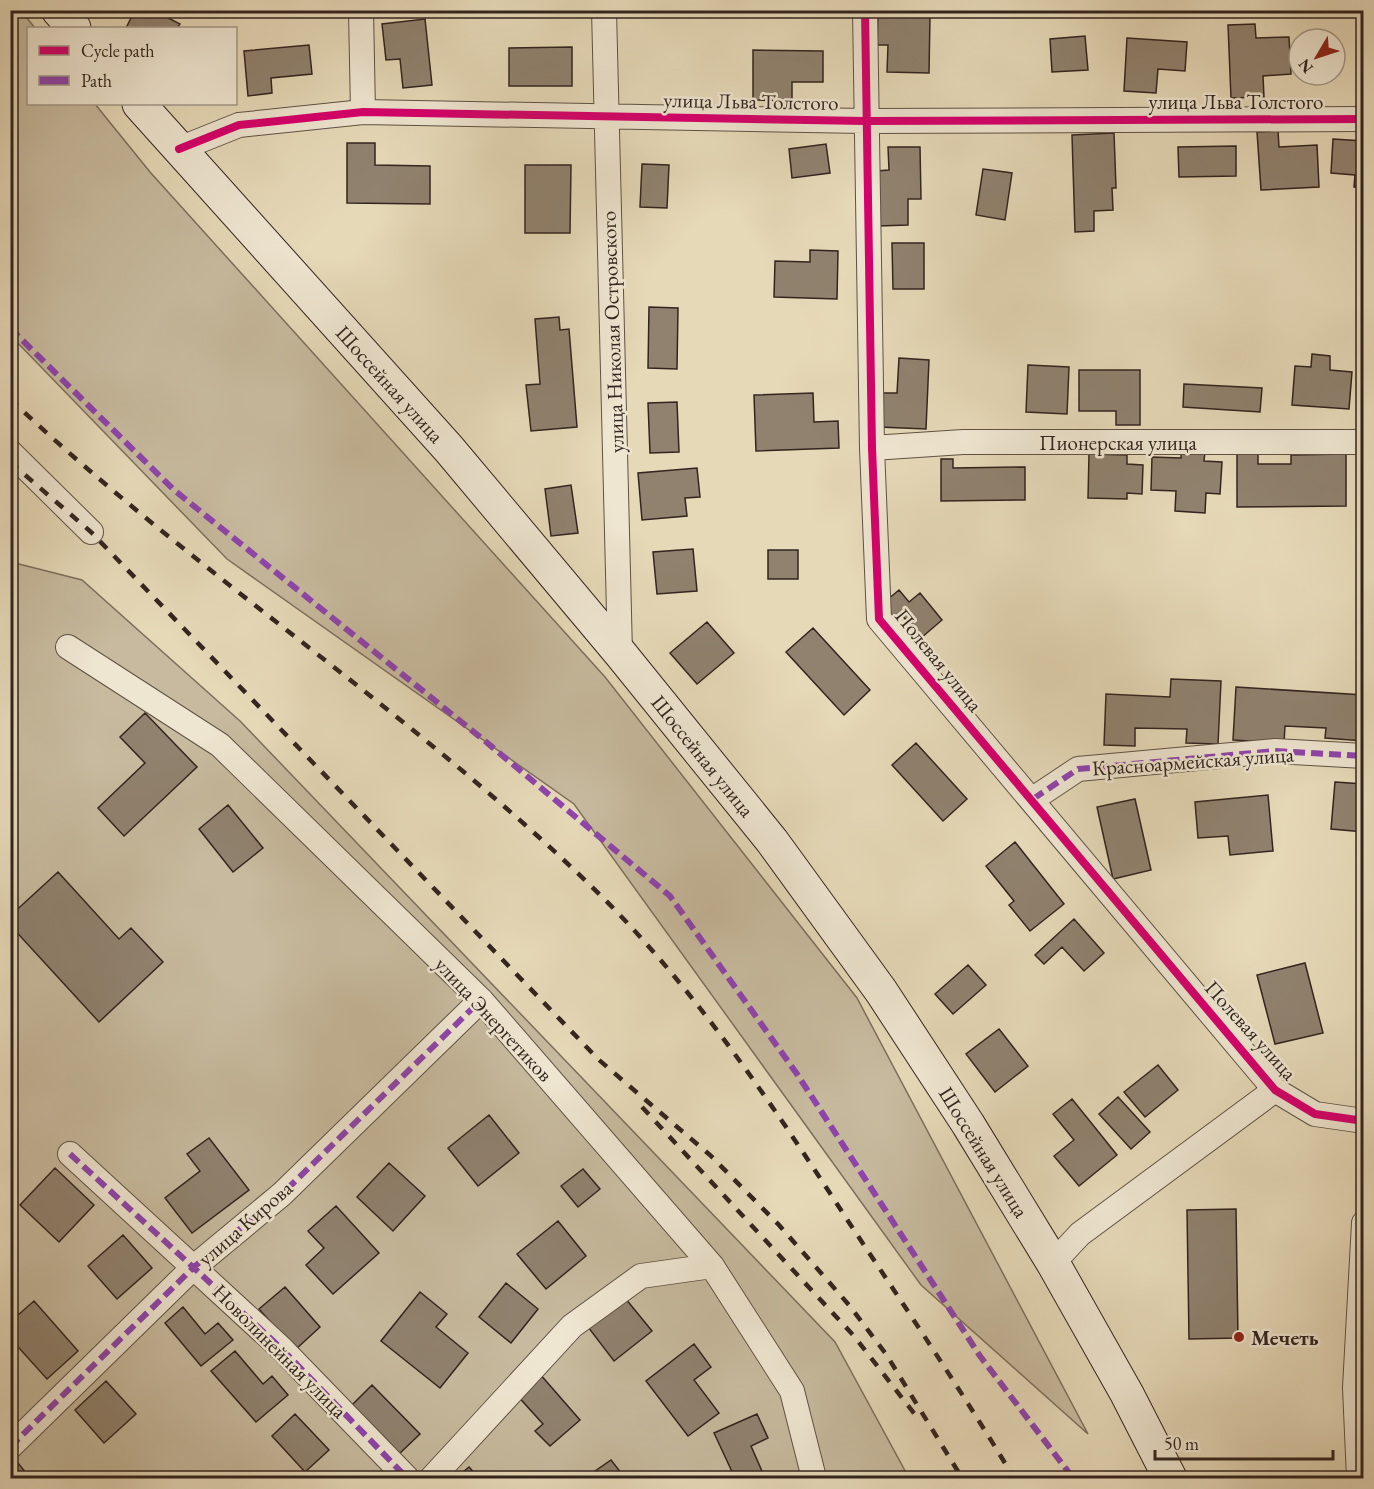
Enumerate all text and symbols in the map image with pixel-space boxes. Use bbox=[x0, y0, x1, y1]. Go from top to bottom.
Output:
legend bbox=[27, 27, 237, 105]
north arrow bbox=[1287, 27, 1347, 87]
text: Cycle path bbox=[81, 39, 155, 62]
text: N bbox=[1293, 54, 1318, 78]
text: Path bbox=[81, 69, 112, 92]
street label: улица Льва Толстого bbox=[663, 86, 839, 116]
street label: улица Льва Толстого bbox=[1148, 88, 1324, 115]
street label: улица Николая Островского bbox=[594, 210, 630, 454]
street label: Шоссейная улица bbox=[330, 319, 450, 449]
street label: Пионерская улица bbox=[1039, 429, 1198, 456]
street label: Полевая улица bbox=[889, 603, 989, 718]
street label: Шоссейная улица bbox=[645, 689, 761, 823]
street label: Красноармейская улица bbox=[1091, 740, 1295, 782]
street label: улица Энергетиков bbox=[429, 951, 559, 1087]
street label: Полевая улица bbox=[1199, 974, 1303, 1086]
street label: Шоссейная улица bbox=[933, 1081, 1035, 1223]
street label: улица Кирова bbox=[192, 1174, 298, 1271]
street label: Новолинейная улица bbox=[207, 1278, 353, 1424]
place label: Мечеть bbox=[1251, 1324, 1319, 1351]
marker: Мечеть bbox=[1232, 1330, 1246, 1344]
scale bar bbox=[1155, 1423, 1334, 1461]
text: 50 m bbox=[1164, 1432, 1199, 1455]

